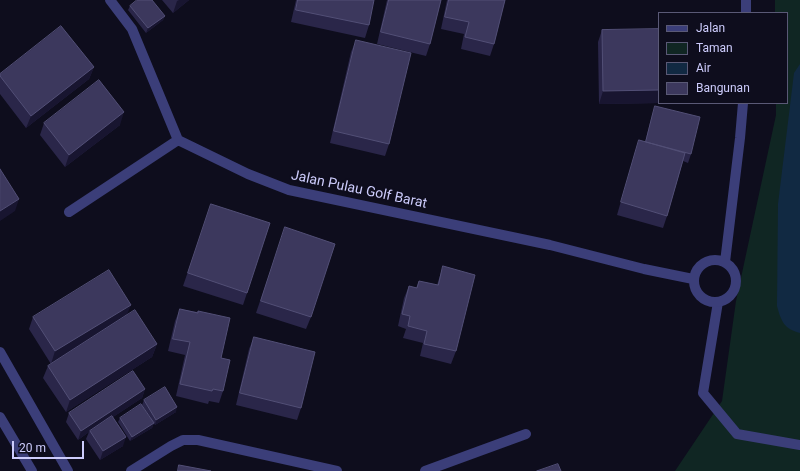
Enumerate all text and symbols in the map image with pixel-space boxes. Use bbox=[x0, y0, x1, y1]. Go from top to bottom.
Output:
legend bbox=[658, 12, 788, 104]
text: Jalan bbox=[696, 21, 725, 35]
text: Taman bbox=[696, 41, 733, 55]
text: Air bbox=[696, 61, 711, 75]
text: Bangunan bbox=[696, 81, 750, 95]
street label: Jalan Pulau Golf Barat bbox=[289, 167, 429, 213]
scale bar bbox=[14, 433, 86, 459]
text: 20 m bbox=[19, 441, 46, 455]

